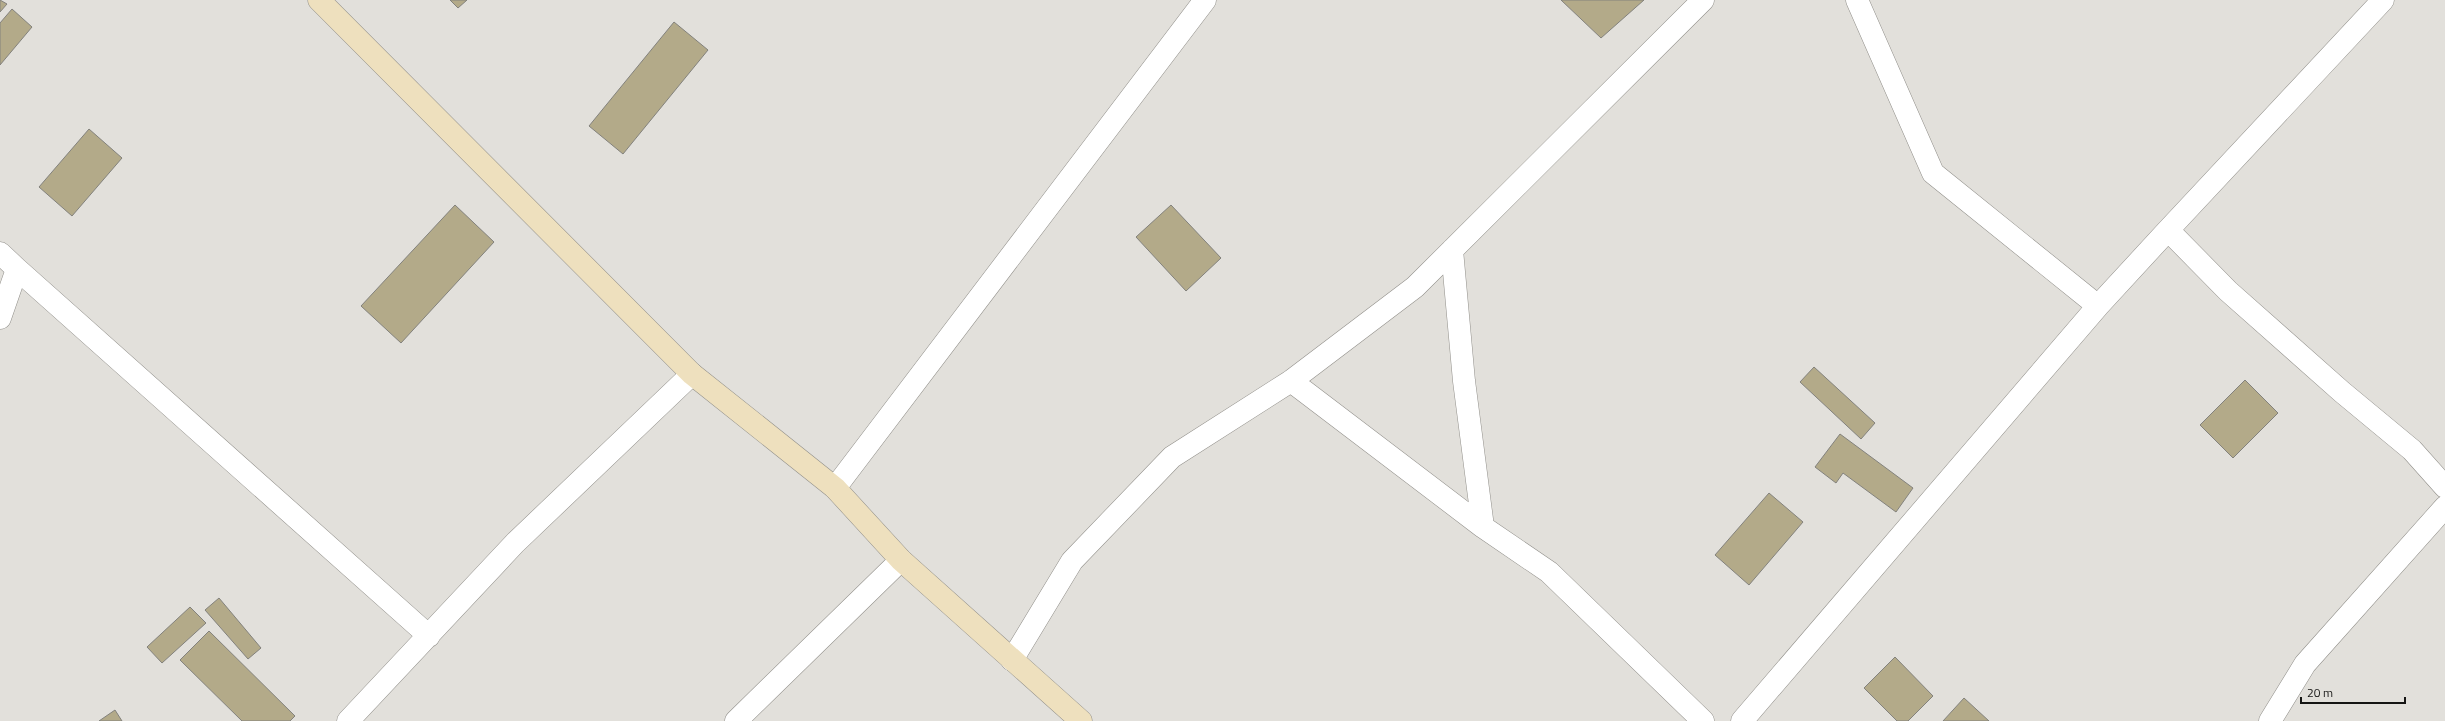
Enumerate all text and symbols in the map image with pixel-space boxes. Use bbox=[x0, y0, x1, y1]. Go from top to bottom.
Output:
scale bar bbox=[2301, 679, 2405, 705]
text: 20 m bbox=[2307, 683, 2333, 702]

